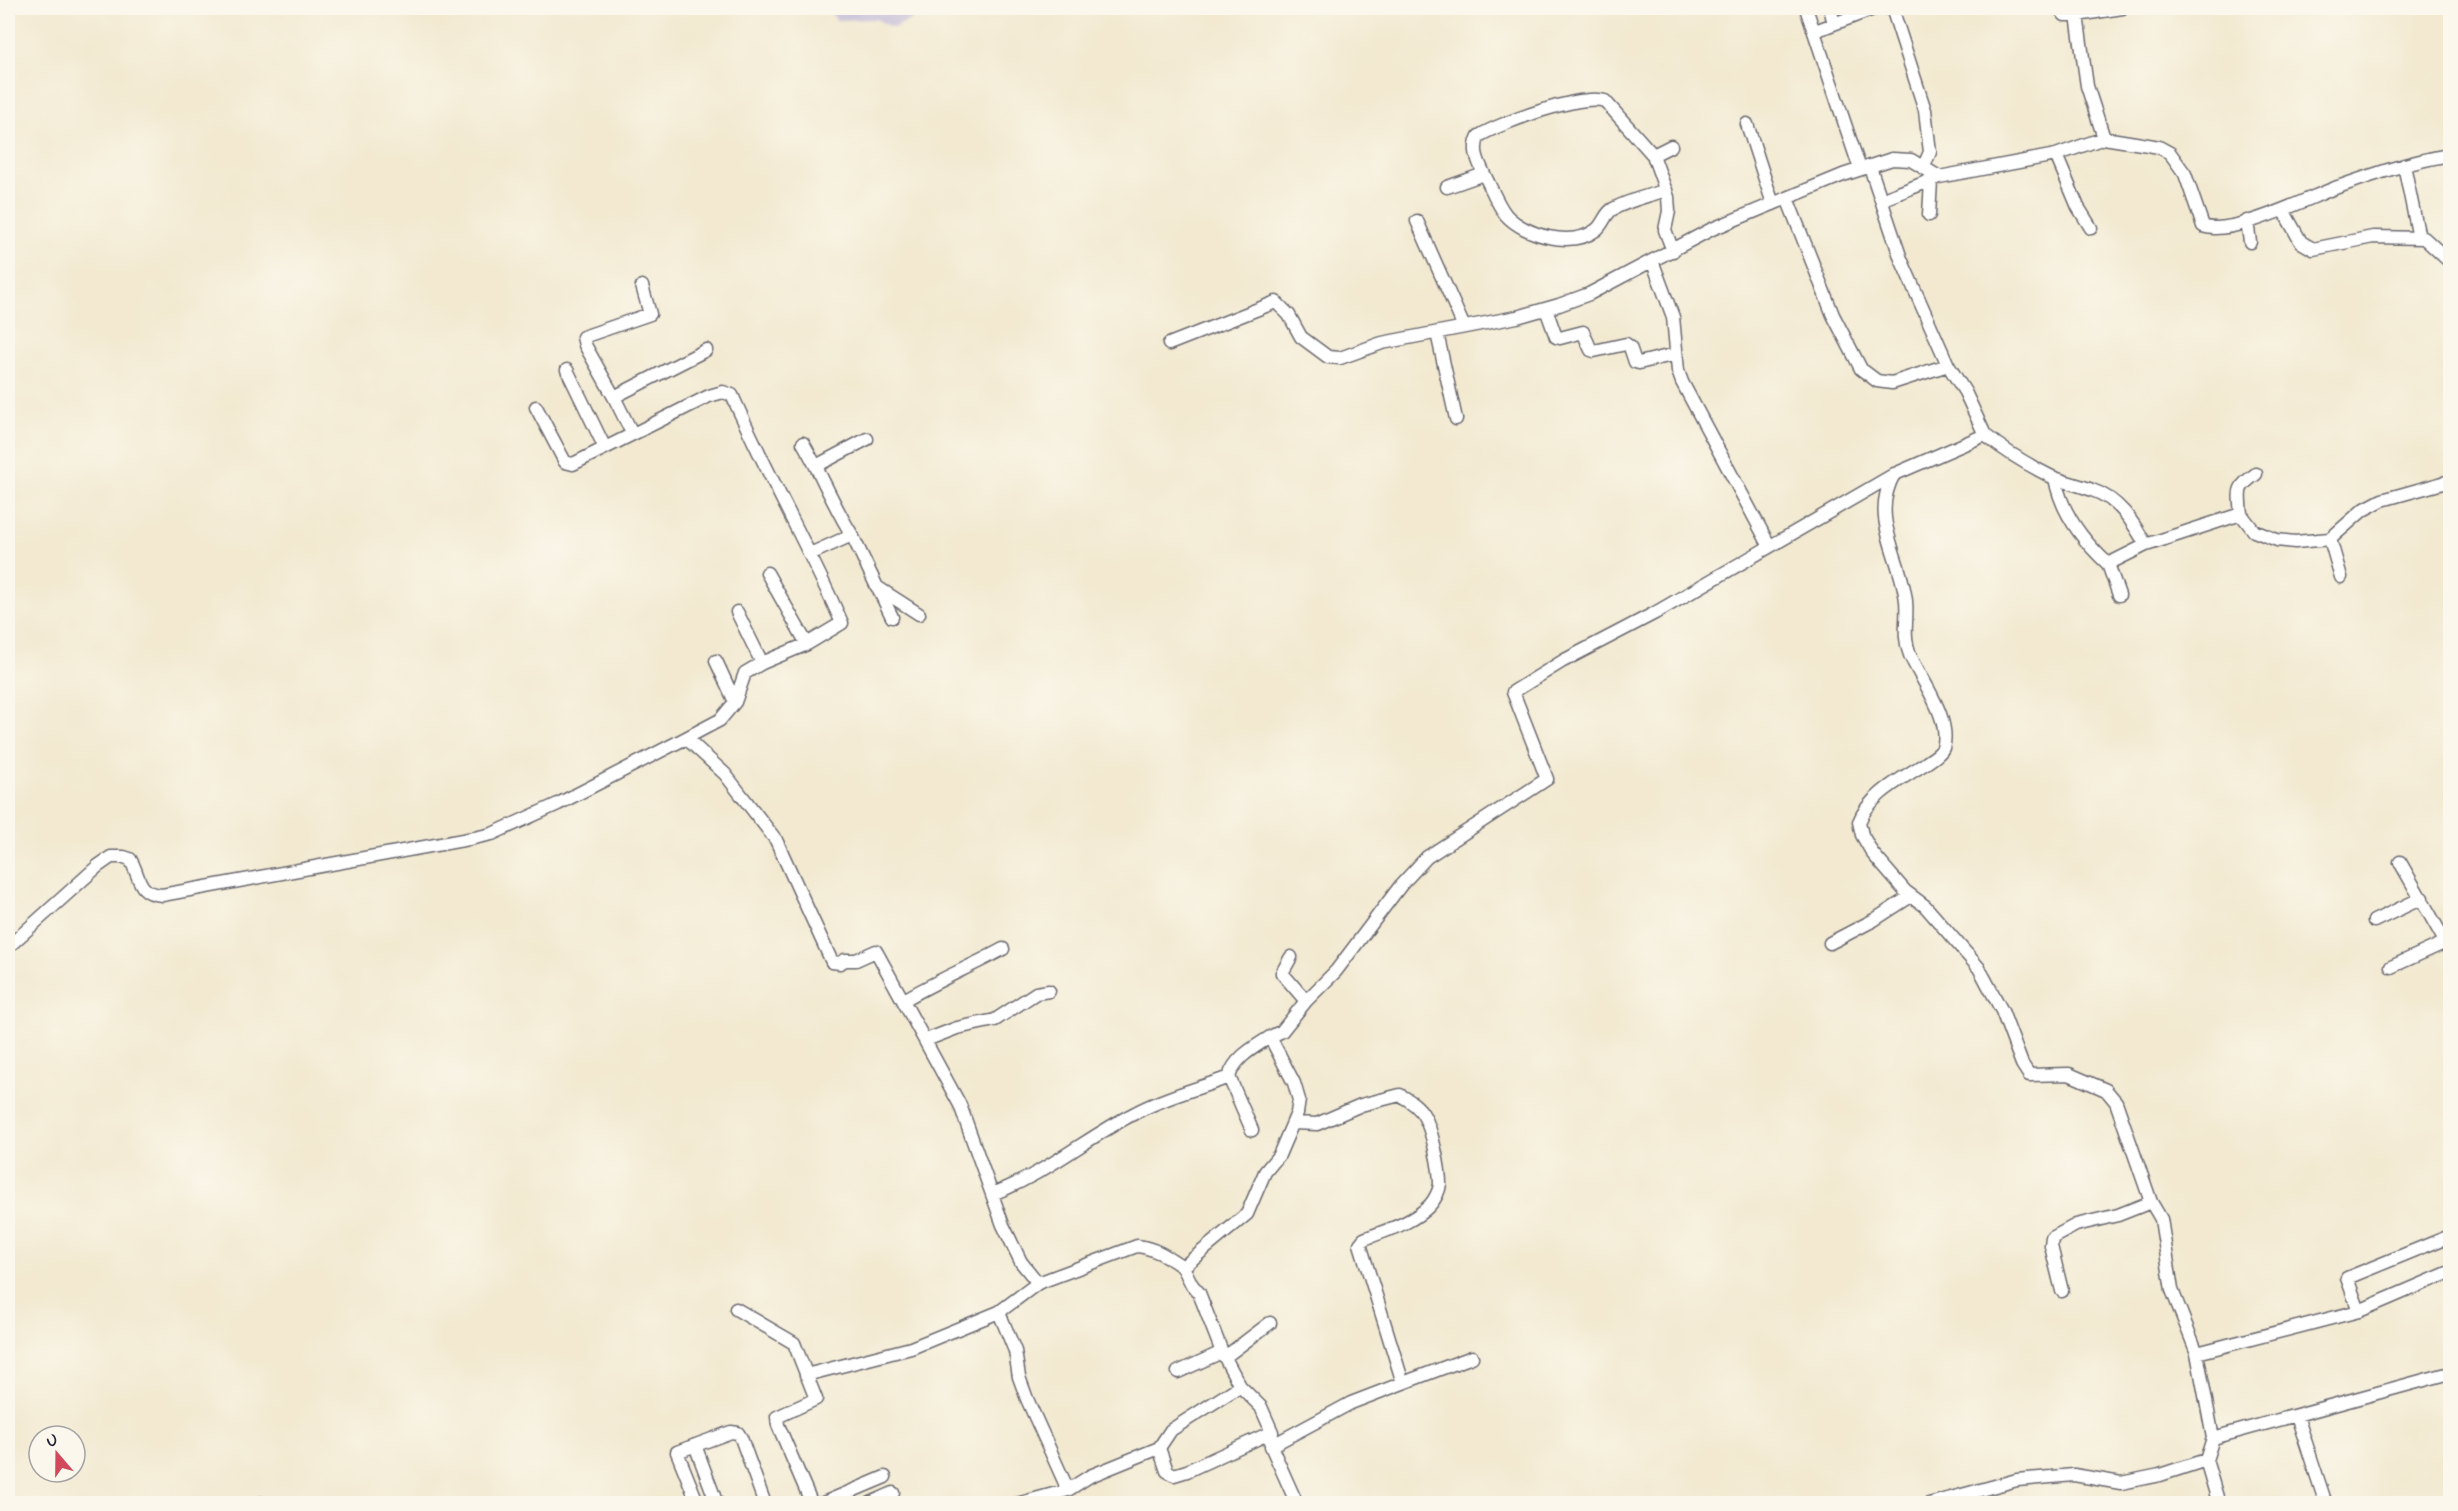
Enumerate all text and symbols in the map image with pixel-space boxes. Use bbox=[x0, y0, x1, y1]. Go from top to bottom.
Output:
north arrow bbox=[27, 1424, 87, 1484]
text: U bbox=[44, 1430, 61, 1453]

